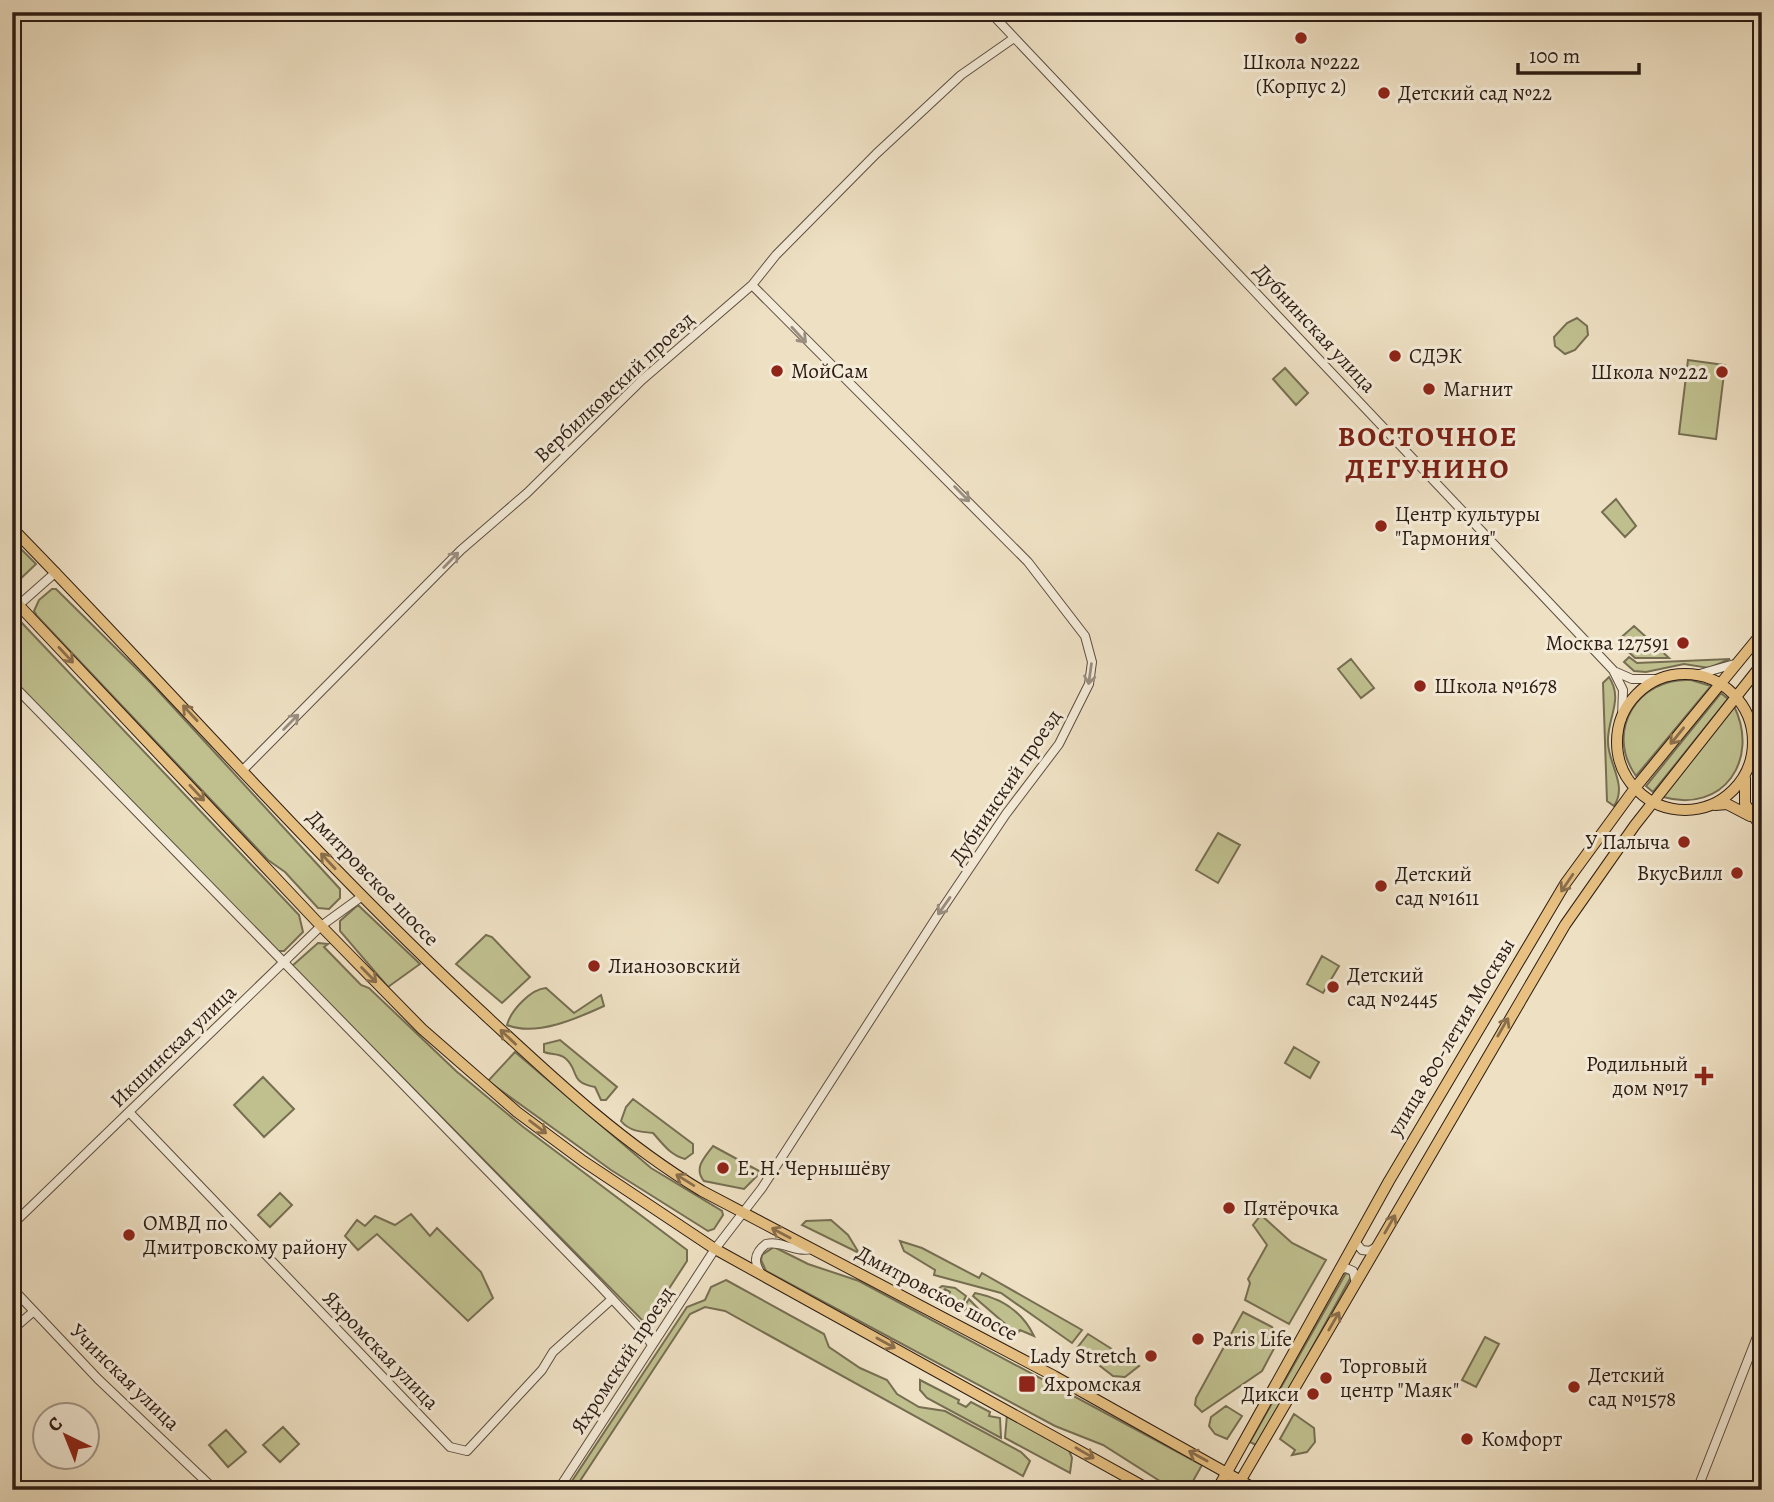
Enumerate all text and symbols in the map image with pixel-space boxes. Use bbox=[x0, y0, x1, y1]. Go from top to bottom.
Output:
marker: Школа №222 (Корпус 2) bbox=[1293, 30, 1309, 46]
scale bar bbox=[1518, 32, 1639, 76]
text: 100 m bbox=[1529, 42, 1580, 70]
place label: Школа №222 (Корпус 2) bbox=[1242, 48, 1360, 100]
place label: Детский сад №22 bbox=[1398, 79, 1552, 107]
marker: Детский сад №22 bbox=[1376, 85, 1392, 101]
street label: Дубнинская улица bbox=[1248, 257, 1383, 399]
street label: Вербилковский проезд bbox=[528, 305, 700, 469]
one-way arrow bbox=[791, 326, 807, 344]
place label: СДЭК bbox=[1409, 342, 1463, 370]
marker: СДЭК bbox=[1387, 348, 1403, 364]
place label: МойСам bbox=[791, 357, 868, 385]
place label: Школа №222 bbox=[1591, 358, 1708, 386]
marker: МойСам bbox=[769, 363, 785, 379]
marker: Школа №222 bbox=[1714, 364, 1730, 380]
place label: Магнит bbox=[1443, 375, 1513, 403]
marker: Магнит bbox=[1421, 381, 1437, 397]
district label: ВОСТОЧНОЕ ДЕГУНИНО bbox=[1338, 418, 1518, 488]
one-way arrow bbox=[953, 485, 970, 502]
place label: Центр культуры "Гармония" bbox=[1395, 500, 1540, 552]
marker: Центр культуры "Гармония" bbox=[1373, 518, 1389, 534]
one-way arrow bbox=[442, 552, 459, 569]
place label: Москва 127591 bbox=[1545, 629, 1669, 657]
marker: Москва 127591 bbox=[1675, 635, 1691, 651]
one-way arrow bbox=[57, 646, 74, 663]
one-way arrow bbox=[1084, 662, 1097, 684]
place label: Школа №1678 bbox=[1434, 672, 1557, 700]
marker: Школа №1678 bbox=[1412, 678, 1428, 694]
street label: Дубнинский проезд bbox=[943, 704, 1067, 870]
one-way arrow bbox=[182, 705, 199, 722]
one-way arrow bbox=[282, 714, 299, 731]
one-way arrow bbox=[1670, 726, 1685, 744]
one-way arrow bbox=[188, 785, 205, 802]
street label: Дмитровское шоссе bbox=[301, 804, 445, 952]
place label: У Палыча bbox=[1585, 828, 1670, 856]
marker: У Палыча bbox=[1676, 834, 1692, 850]
one-way arrow bbox=[319, 853, 336, 870]
place label: ВкусВилл bbox=[1637, 859, 1723, 887]
place label: Детский сад №1611 bbox=[1395, 860, 1479, 912]
marker: ВкусВилл bbox=[1729, 865, 1745, 881]
one-way arrow bbox=[1560, 873, 1574, 892]
marker: Детский сад №1611 bbox=[1373, 878, 1389, 894]
one-way arrow bbox=[937, 896, 951, 915]
street label: улица 800-летия Москвы bbox=[1380, 933, 1521, 1142]
place label: Лианозовский bbox=[608, 952, 741, 980]
marker: Лианозовский bbox=[586, 958, 602, 974]
place label: Детский сад №2445 bbox=[1347, 961, 1438, 1013]
one-way arrow bbox=[360, 966, 377, 983]
street label: Икшинская улица bbox=[104, 978, 242, 1114]
marker: Детский сад №2445 bbox=[1325, 979, 1341, 995]
one-way arrow bbox=[1497, 1017, 1511, 1037]
one-way arrow bbox=[500, 1028, 517, 1045]
place label: Родильный дом №17 bbox=[1586, 1050, 1688, 1102]
marker: Родильный дом №17 bbox=[1694, 1066, 1714, 1086]
one-way arrow bbox=[528, 1120, 547, 1134]
place label: Е. Н. Чернышёву bbox=[737, 1154, 891, 1182]
marker: Е. Н. Чернышёву bbox=[715, 1160, 731, 1176]
one-way arrow bbox=[675, 1172, 695, 1186]
place label: Пятёрочка bbox=[1243, 1194, 1339, 1222]
marker: Пятёрочка bbox=[1221, 1200, 1237, 1216]
place label: ОМВД по Дмитровскому району bbox=[143, 1209, 348, 1261]
one-way arrow bbox=[1384, 1214, 1397, 1235]
one-way arrow bbox=[772, 1225, 792, 1239]
marker: ОМВД по Дмитровскому району bbox=[121, 1227, 137, 1243]
street label: Дмитровское шоссе bbox=[851, 1238, 1023, 1348]
street label: Яхромский проезд bbox=[564, 1281, 680, 1439]
street label: Яхромская улица bbox=[317, 1284, 446, 1416]
one-way arrow bbox=[1328, 1311, 1341, 1332]
street label: Учинская улица bbox=[64, 1317, 186, 1437]
place label: Paris Life bbox=[1212, 1325, 1292, 1353]
marker: Paris Life bbox=[1190, 1331, 1206, 1347]
one-way arrow bbox=[875, 1337, 895, 1351]
place label: Lady Stretch bbox=[1029, 1342, 1137, 1370]
marker: Lady Stretch bbox=[1143, 1348, 1159, 1364]
place label: Торговый центр "Маяк" bbox=[1340, 1352, 1459, 1404]
place label: Детский сад №1578 bbox=[1588, 1361, 1676, 1413]
place label: Яхромская bbox=[1043, 1370, 1141, 1398]
marker: Торговый центр "Маяк" bbox=[1318, 1370, 1334, 1386]
marker: Яхромская bbox=[1017, 1374, 1037, 1394]
marker: Детский сад №1578 bbox=[1566, 1379, 1582, 1395]
place label: Дикси bbox=[1241, 1380, 1299, 1408]
marker: Дикси bbox=[1305, 1386, 1321, 1402]
north arrow bbox=[32, 1400, 102, 1470]
text: С bbox=[42, 1411, 68, 1438]
place label: Комфорт bbox=[1481, 1425, 1562, 1453]
marker: Комфорт bbox=[1459, 1431, 1475, 1447]
one-way arrow bbox=[1074, 1447, 1095, 1460]
one-way arrow bbox=[1188, 1449, 1209, 1462]

